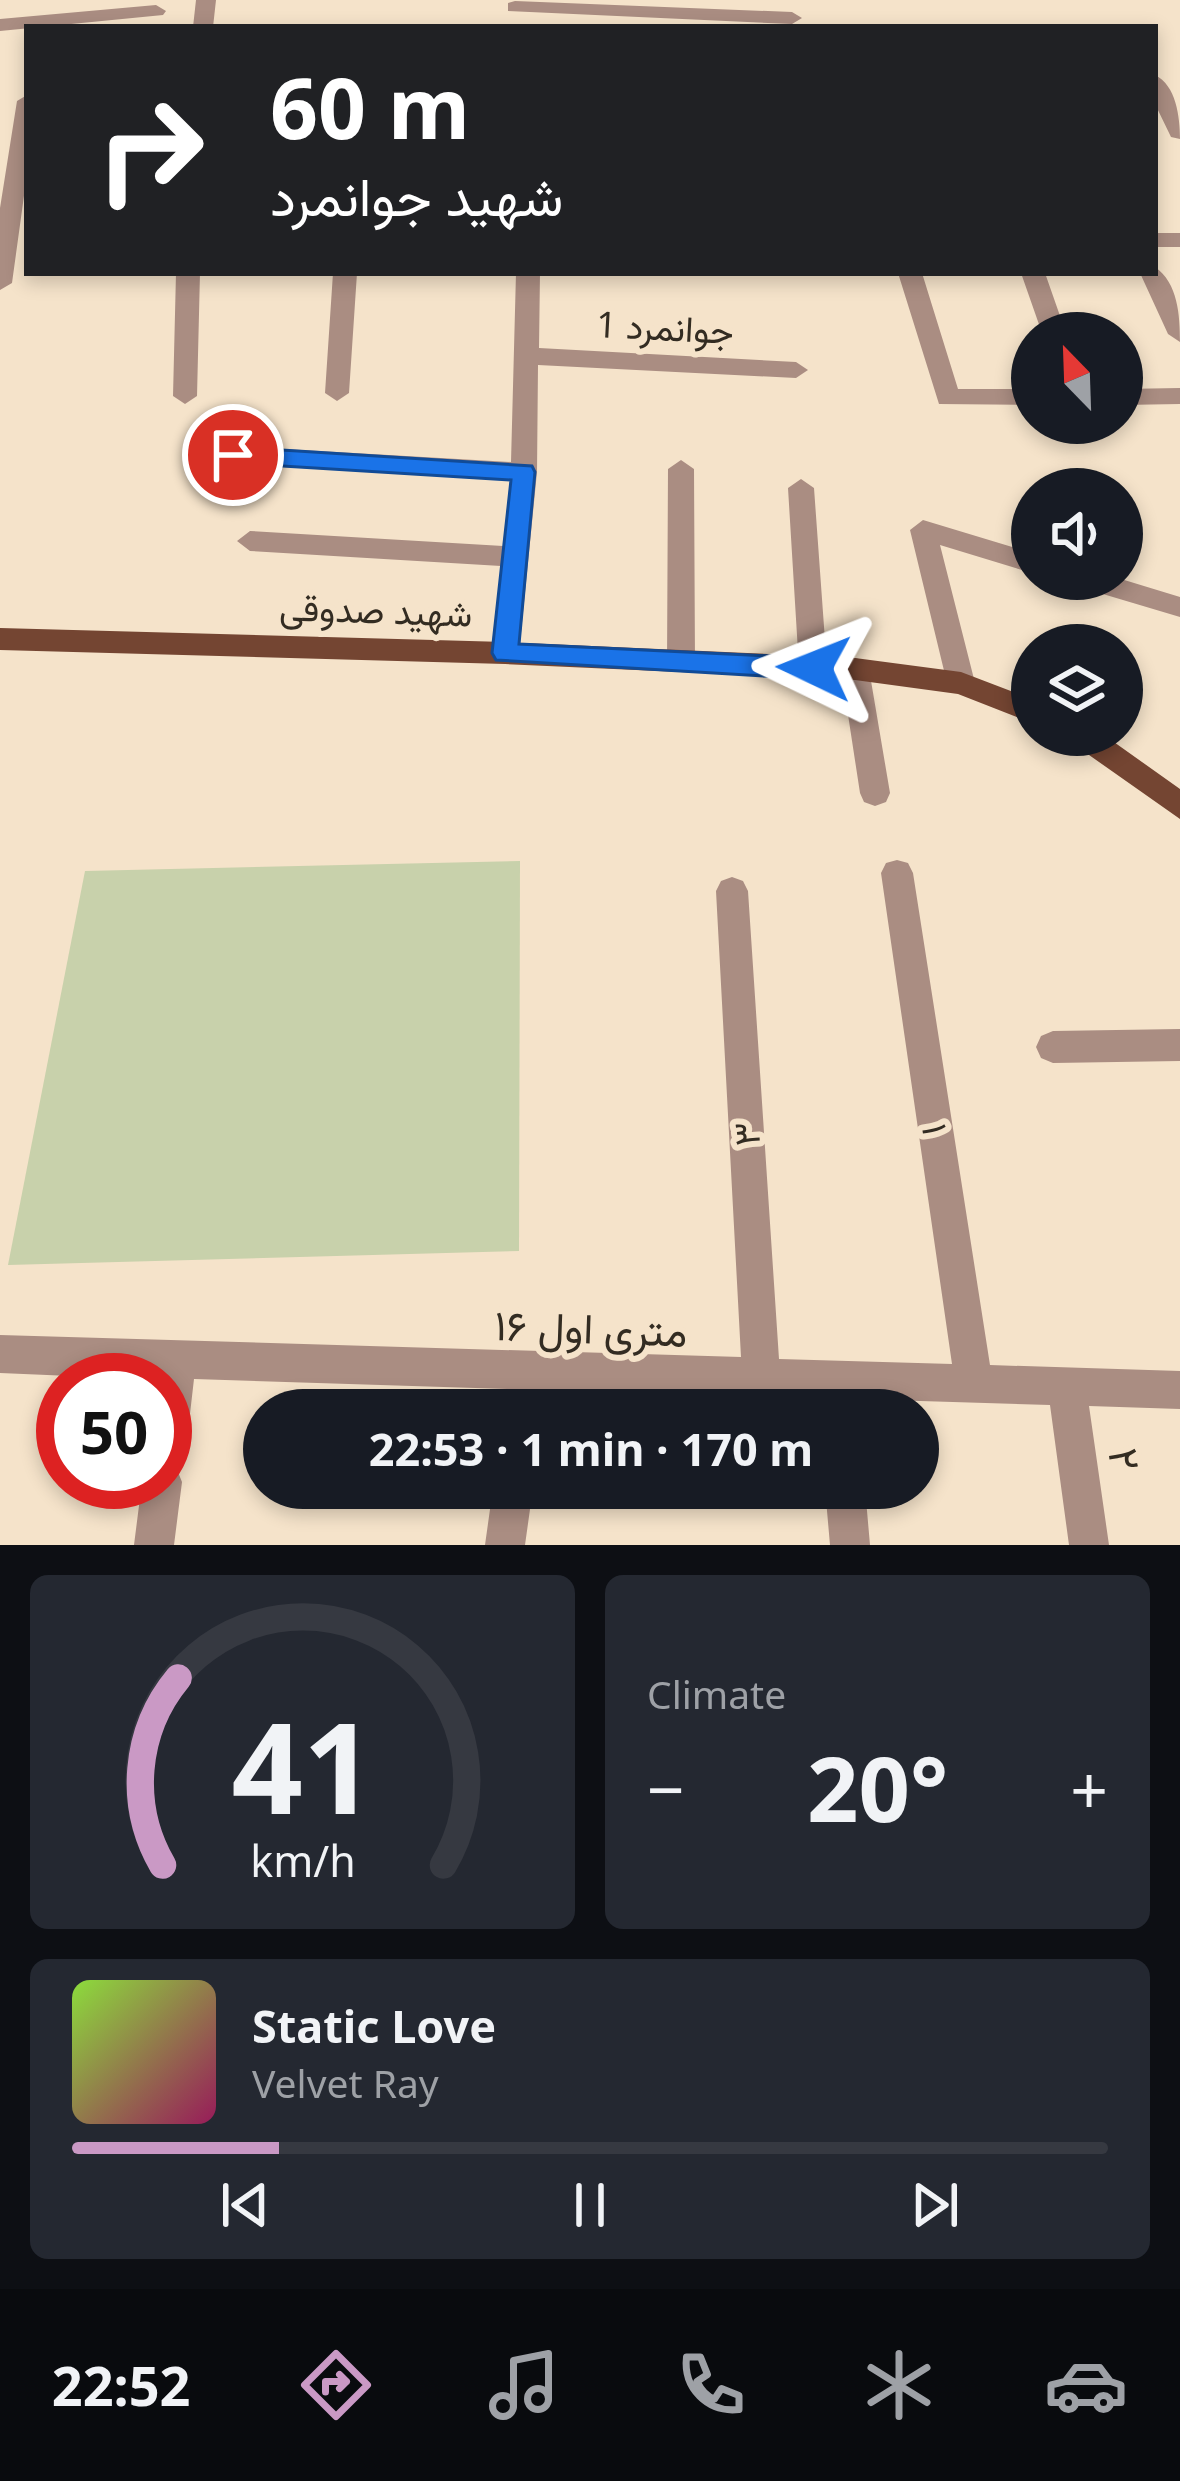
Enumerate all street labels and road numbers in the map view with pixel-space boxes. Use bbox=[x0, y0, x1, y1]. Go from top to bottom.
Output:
street label: جوانمرد 1 bbox=[595, 299, 735, 355]
street label: شهید صدوقی bbox=[279, 582, 473, 638]
street label: ۱ bbox=[911, 1120, 961, 1138]
street label: ۳ bbox=[721, 1121, 771, 1147]
street label: ۱۶ متری اول bbox=[494, 1295, 688, 1359]
street label: ۲ bbox=[1096, 1444, 1156, 1474]

